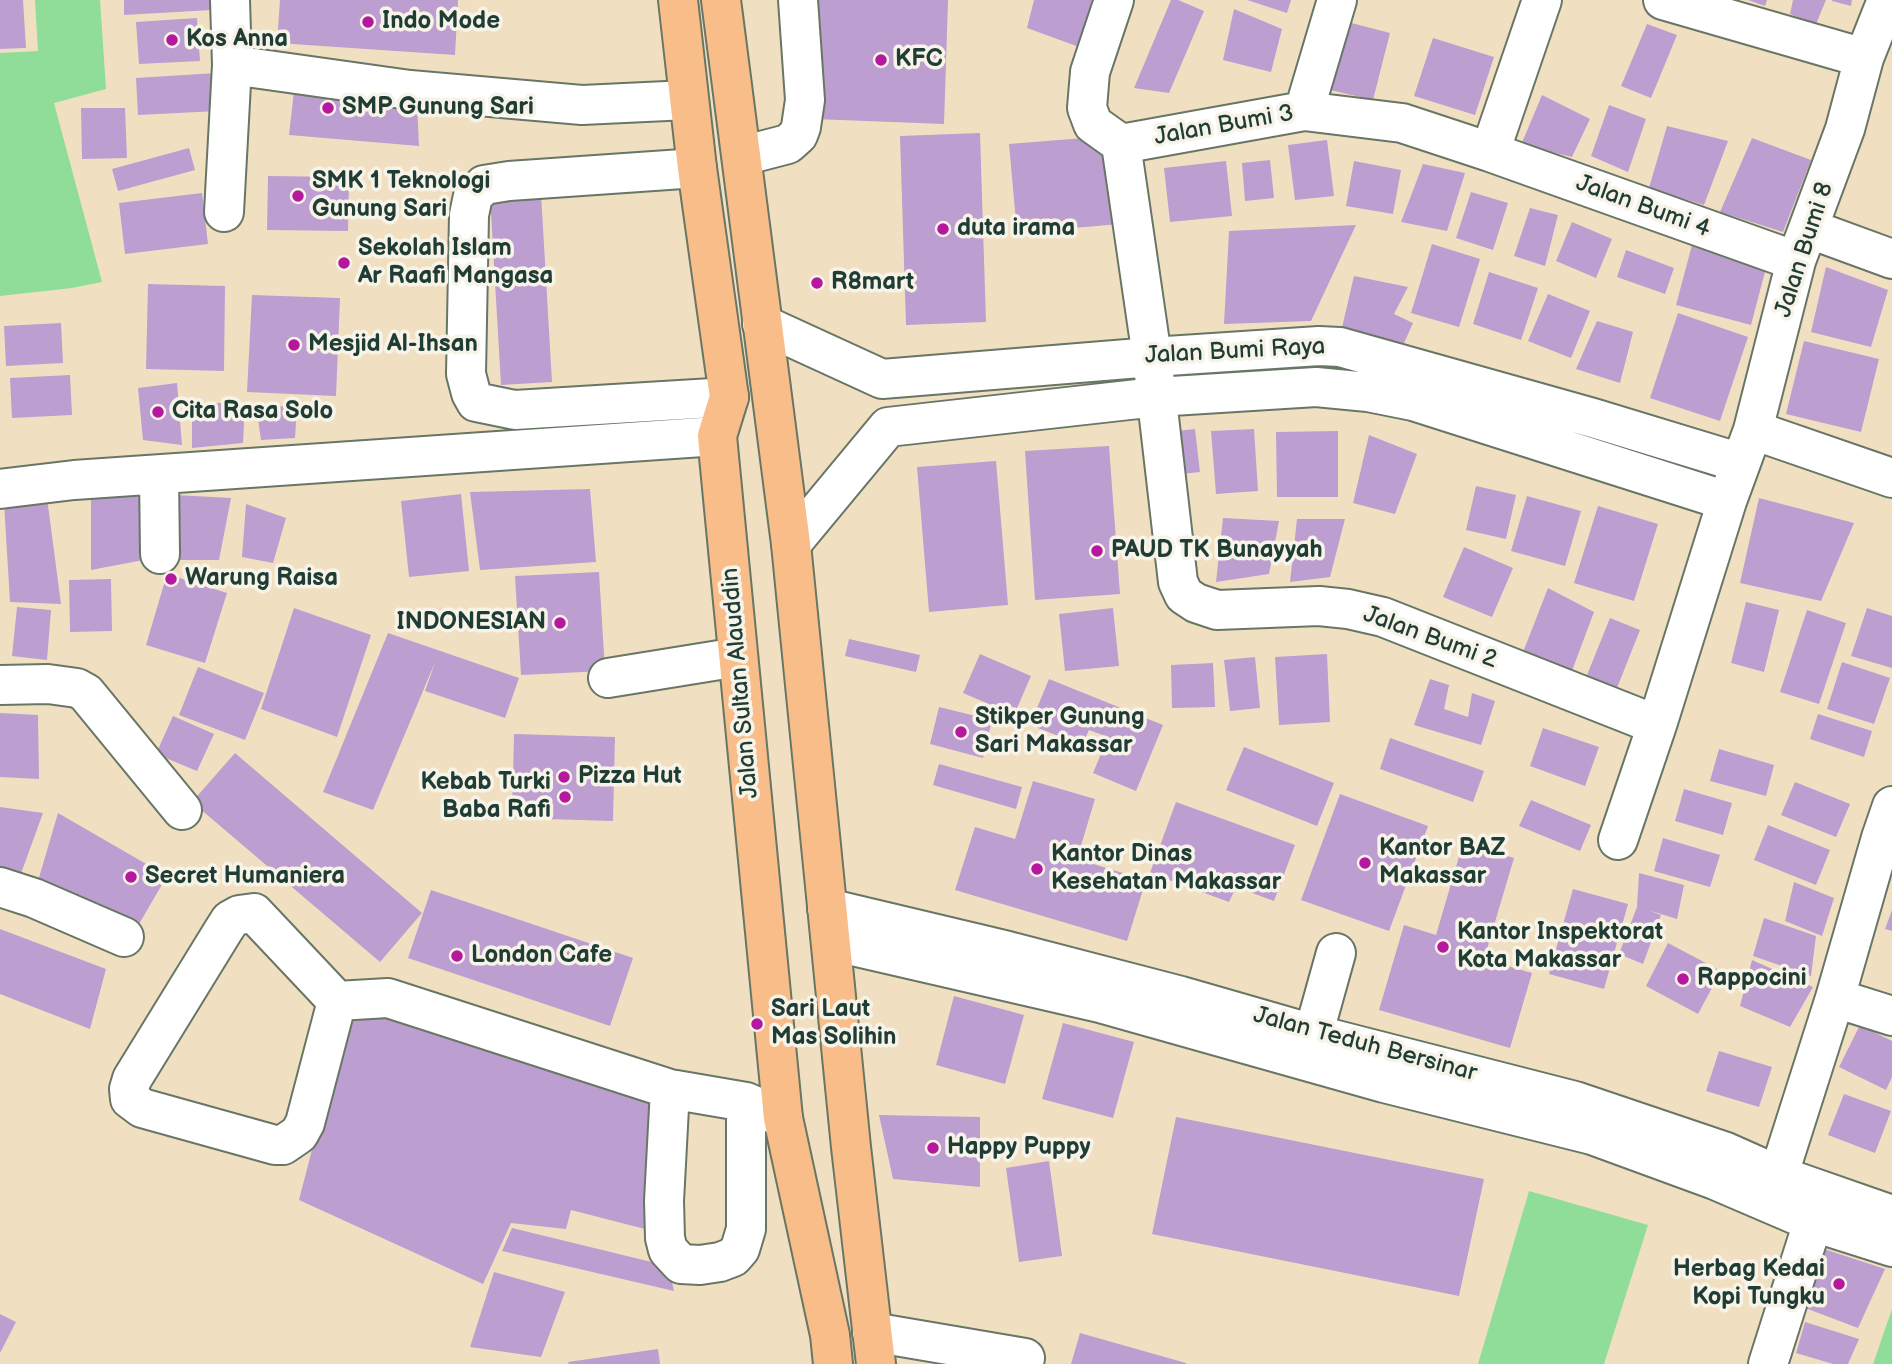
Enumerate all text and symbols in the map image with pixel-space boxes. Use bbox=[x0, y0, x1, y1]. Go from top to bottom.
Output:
place label: Indo Mode bbox=[382, 8, 500, 36]
marker: Indo Mode bbox=[360, 14, 376, 30]
place label: Kos Anna bbox=[186, 26, 288, 54]
marker: Kos Anna bbox=[164, 32, 180, 48]
place label: KFC bbox=[895, 46, 943, 74]
marker: KFC bbox=[873, 52, 889, 68]
place label: SMP Gunung Sari bbox=[342, 94, 534, 122]
marker: SMP Gunung Sari bbox=[320, 100, 336, 116]
street label: Jalan Bumi 3 bbox=[1152, 100, 1296, 152]
place label: SMK 1 Teknologi Gunung Sari bbox=[312, 168, 490, 224]
street label: Jalan Bumi 4 bbox=[1572, 169, 1714, 245]
street label: Jalan Bumi 8 bbox=[1770, 179, 1840, 321]
marker: SMK 1 Teknologi Gunung Sari bbox=[290, 188, 306, 204]
place label: duta irama bbox=[957, 215, 1075, 243]
marker: duta irama bbox=[935, 221, 951, 237]
place label: Sekolah Islam Ar Raafi Mangasa bbox=[358, 235, 553, 291]
marker: Sekolah Islam Ar Raafi Mangasa bbox=[336, 255, 352, 271]
place label: R8mart bbox=[831, 269, 914, 297]
marker: R8mart bbox=[809, 275, 825, 291]
place label: Mesjid Al-Ihsan bbox=[308, 331, 478, 359]
street label: Jalan Bumi Raya bbox=[1144, 333, 1326, 371]
marker: Mesjid Al-Ihsan bbox=[286, 337, 302, 353]
place label: Cita Rasa Solo bbox=[172, 398, 333, 426]
marker: Cita Rasa Solo bbox=[150, 404, 166, 420]
place label: PAUD TK Bunayyah bbox=[1111, 537, 1323, 565]
marker: PAUD TK Bunayyah bbox=[1089, 543, 1105, 559]
place label: Warung Raisa bbox=[185, 565, 338, 593]
street label: Jalan Sultan Alauddin bbox=[717, 567, 765, 799]
marker: Warung Raisa bbox=[163, 571, 179, 587]
street label: Jalan Bumi 2 bbox=[1359, 600, 1501, 676]
place label: INDONESIAN bbox=[396, 609, 546, 637]
marker: INDONESIAN bbox=[552, 615, 568, 631]
place label: Stikper Gunung Sari Makassar bbox=[975, 704, 1145, 760]
marker: Stikper Gunung Sari Makassar bbox=[953, 724, 969, 740]
place label: Pizza Hut bbox=[578, 763, 681, 791]
place label: Kebab Turki Baba Rafi bbox=[421, 769, 551, 825]
marker: Pizza Hut bbox=[556, 769, 572, 785]
marker: Kebab Turki Baba Rafi bbox=[557, 789, 573, 805]
place label: Kantor BAZ Makassar bbox=[1379, 835, 1505, 891]
place label: Kantor Dinas Kesehatan Makassar bbox=[1051, 841, 1281, 897]
marker: Kantor BAZ Makassar bbox=[1357, 855, 1373, 871]
marker: Kantor Dinas Kesehatan Makassar bbox=[1029, 861, 1045, 877]
place label: Secret Humaniera bbox=[145, 863, 345, 891]
marker: Secret Humaniera bbox=[123, 869, 139, 885]
place label: Kantor Inspektorat Kota Makassar bbox=[1457, 919, 1663, 975]
marker: Kantor Inspektorat Kota Makassar bbox=[1435, 939, 1451, 955]
place label: London Cafe bbox=[471, 942, 612, 970]
marker: London Cafe bbox=[449, 948, 465, 964]
place label: Rappocini bbox=[1697, 965, 1807, 993]
marker: Rappocini bbox=[1675, 971, 1691, 987]
place label: Sari Laut Mas Solihin bbox=[771, 996, 896, 1052]
street label: Jalan Teduh Bersinar bbox=[1250, 1001, 1480, 1089]
marker: Sari Laut Mas Solihin bbox=[749, 1016, 765, 1032]
place label: Happy Puppy bbox=[947, 1134, 1090, 1162]
marker: Happy Puppy bbox=[925, 1140, 941, 1156]
place label: Herbag Kedai Kopi Tungku bbox=[1673, 1256, 1825, 1312]
marker: Herbag Kedai Kopi Tungku bbox=[1831, 1276, 1847, 1292]

